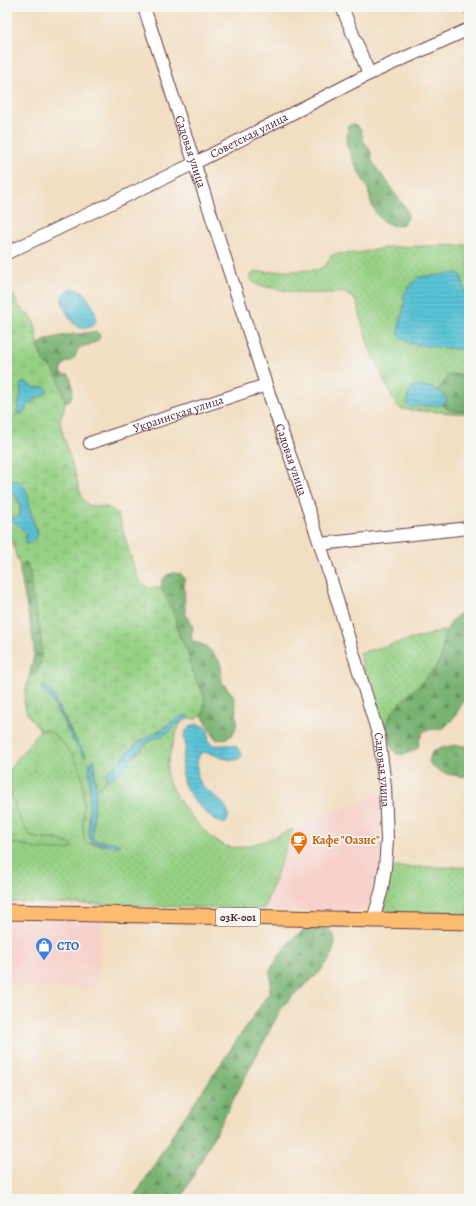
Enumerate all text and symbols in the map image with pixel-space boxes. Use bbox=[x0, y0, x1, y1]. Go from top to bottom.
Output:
street label: Советская улица bbox=[207, 109, 291, 162]
street label: Садовая улица bbox=[172, 113, 210, 190]
street label: Украинская улица bbox=[131, 391, 226, 436]
street label: Садовая улица bbox=[272, 421, 311, 498]
street label: Садовая улица bbox=[370, 730, 394, 808]
cafe icon: Кафе "Оазис" bbox=[289, 830, 309, 855]
place label: Кафе "Оазис" bbox=[312, 832, 380, 848]
road number: 03К-001 bbox=[216, 908, 260, 926]
shop icon: СТО bbox=[34, 936, 54, 961]
place label: СТО bbox=[57, 938, 79, 954]

